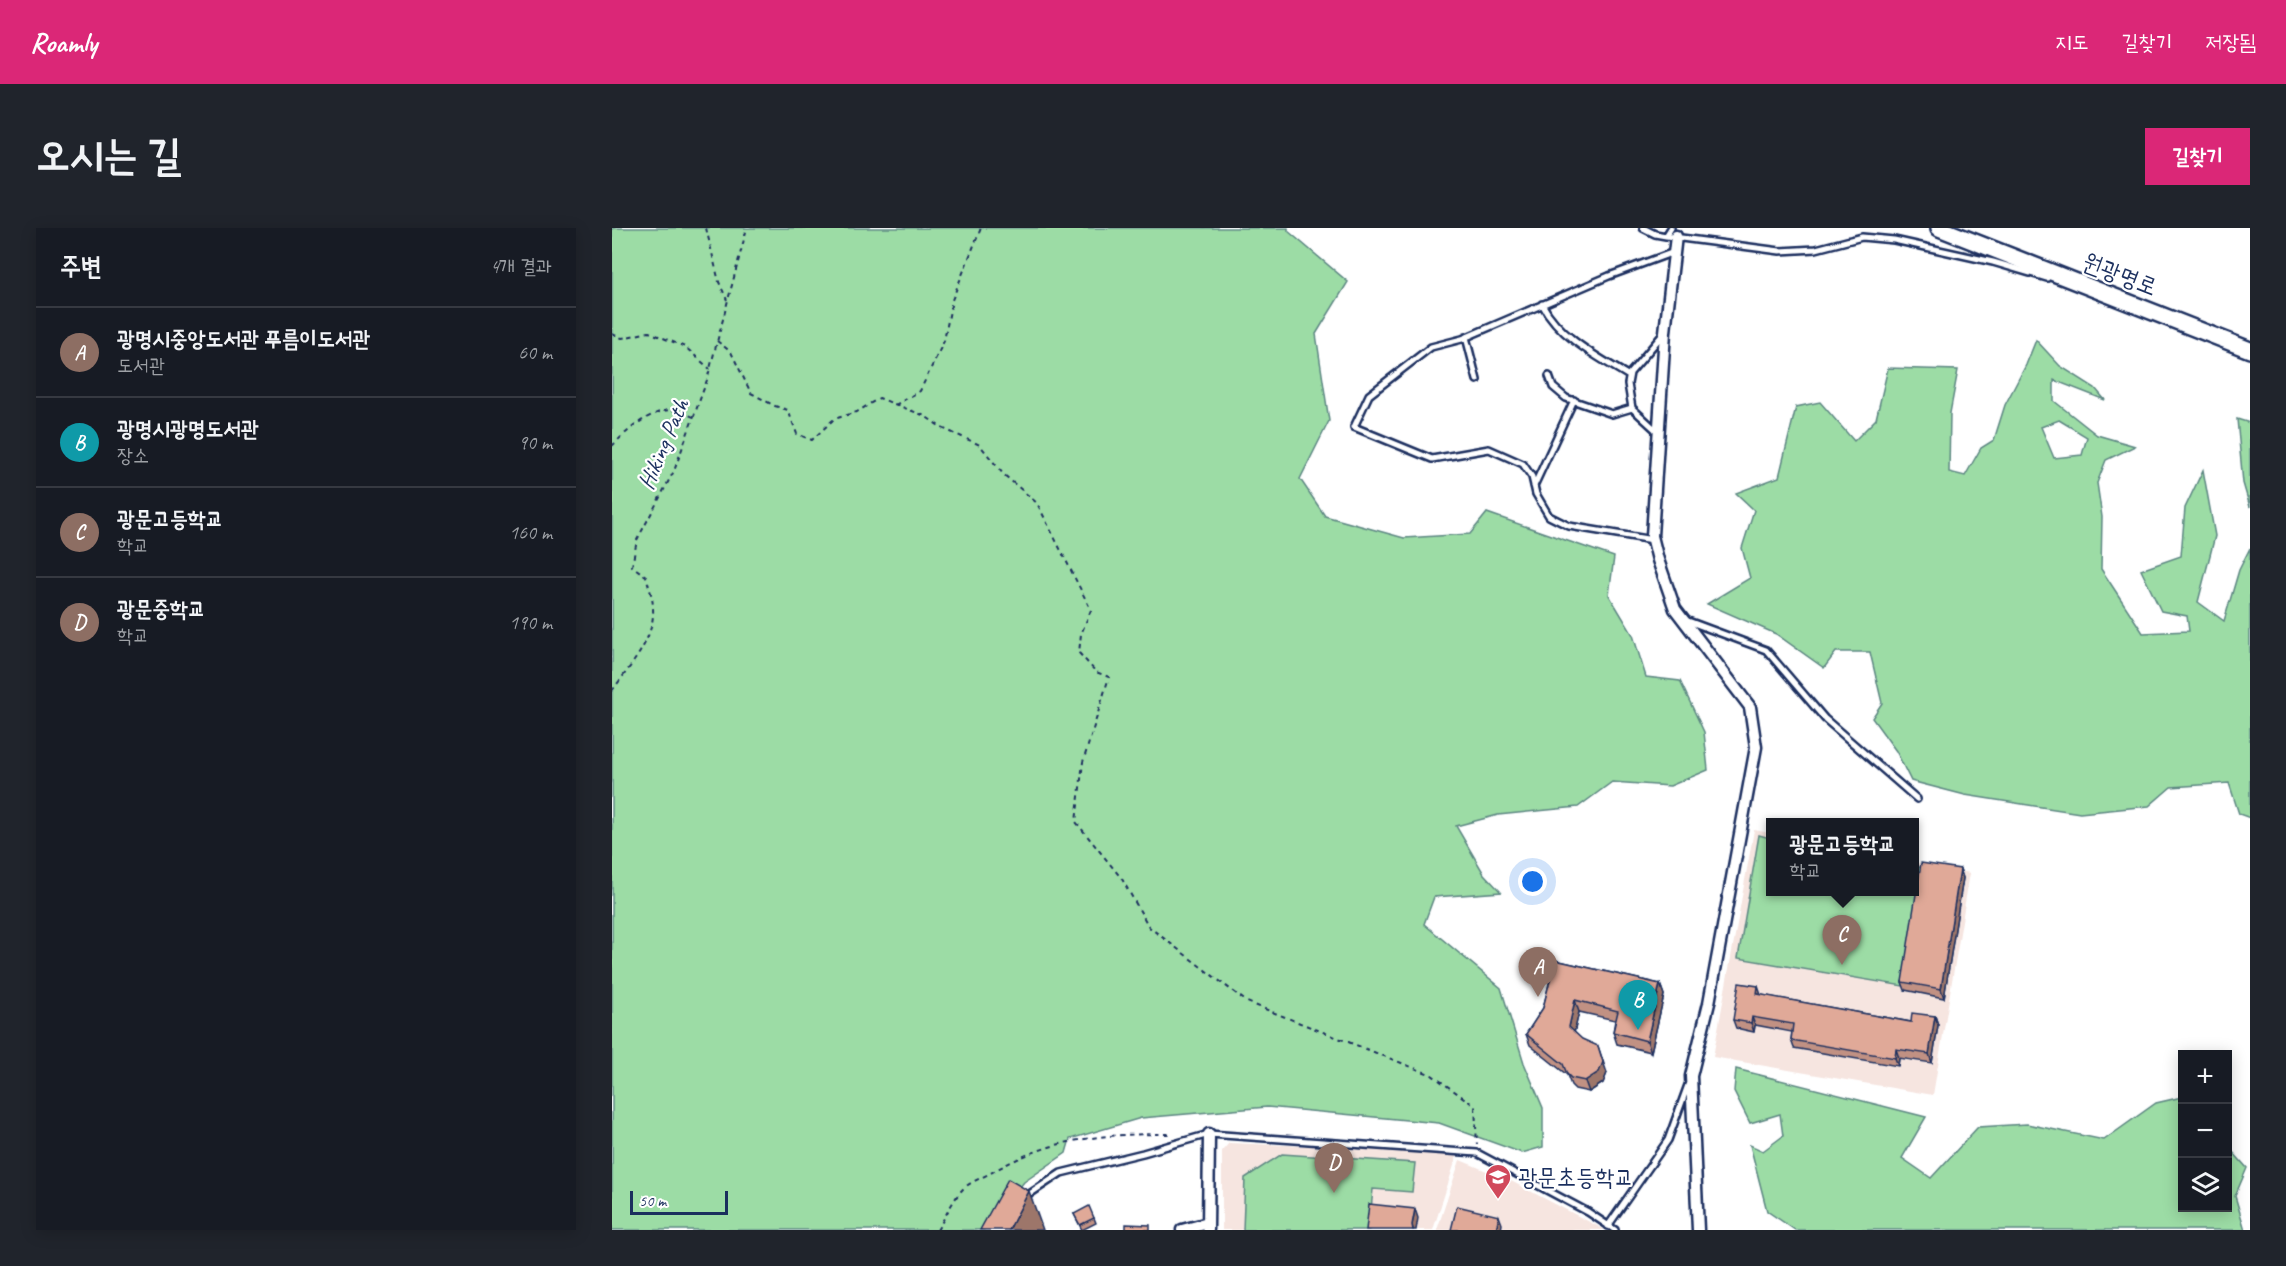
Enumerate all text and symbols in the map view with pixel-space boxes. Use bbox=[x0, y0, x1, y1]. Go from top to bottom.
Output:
text: Roamly bbox=[30, 25, 97, 60]
text: 지도 bbox=[2055, 29, 2089, 55]
text: 길찾기 bbox=[2122, 29, 2172, 55]
text: 저장됨 bbox=[2205, 29, 2256, 55]
button: 길찾기 bbox=[2145, 128, 2250, 185]
text: 오시는 길 bbox=[36, 129, 181, 182]
street label: 원광명로 bbox=[2079, 246, 2161, 302]
text: 주변 bbox=[60, 250, 102, 283]
text: 4개 결과 bbox=[490, 254, 552, 279]
text: 광명시중앙도서관 푸름이도서관 bbox=[117, 325, 370, 353]
text: A bbox=[74, 340, 85, 365]
text: 60 m bbox=[518, 340, 552, 365]
text: 도서관 bbox=[117, 353, 165, 378]
street label: Hiking Path bbox=[631, 393, 696, 494]
text: 광명시광명도서관 bbox=[117, 415, 259, 443]
text: B bbox=[74, 430, 85, 455]
text: 90 m bbox=[518, 430, 552, 455]
text: 장소 bbox=[117, 443, 149, 468]
text: 광문고등학교 bbox=[117, 505, 223, 533]
text: C bbox=[75, 520, 84, 545]
text: 160 m bbox=[509, 520, 552, 545]
text: 학교 bbox=[117, 533, 149, 558]
text: 광문중학교 bbox=[117, 595, 206, 623]
text: D bbox=[74, 610, 85, 635]
text: 190 m bbox=[509, 610, 552, 635]
text: 학교 bbox=[117, 623, 149, 648]
popup bbox=[1766, 818, 1919, 896]
text: 광문고등학교 bbox=[1789, 830, 1896, 858]
text: 학교 bbox=[1789, 858, 1822, 883]
your location bbox=[1518, 867, 1547, 896]
pin: C bbox=[1822, 916, 1862, 965]
pin: A bbox=[1518, 948, 1558, 997]
pin: B bbox=[1618, 980, 1658, 1030]
map controls bbox=[2178, 1050, 2232, 1212]
button: + bbox=[2178, 1050, 2232, 1104]
button: − bbox=[2178, 1104, 2232, 1158]
pin: D bbox=[1314, 1144, 1354, 1193]
button: layers bbox=[2178, 1158, 2232, 1212]
school or university icon: 광문초등학교 bbox=[1483, 1162, 1513, 1200]
place label: 광문초등학교 bbox=[1518, 1162, 1634, 1192]
scale bar bbox=[630, 1188, 728, 1216]
text: 50 m bbox=[639, 1191, 666, 1211]

